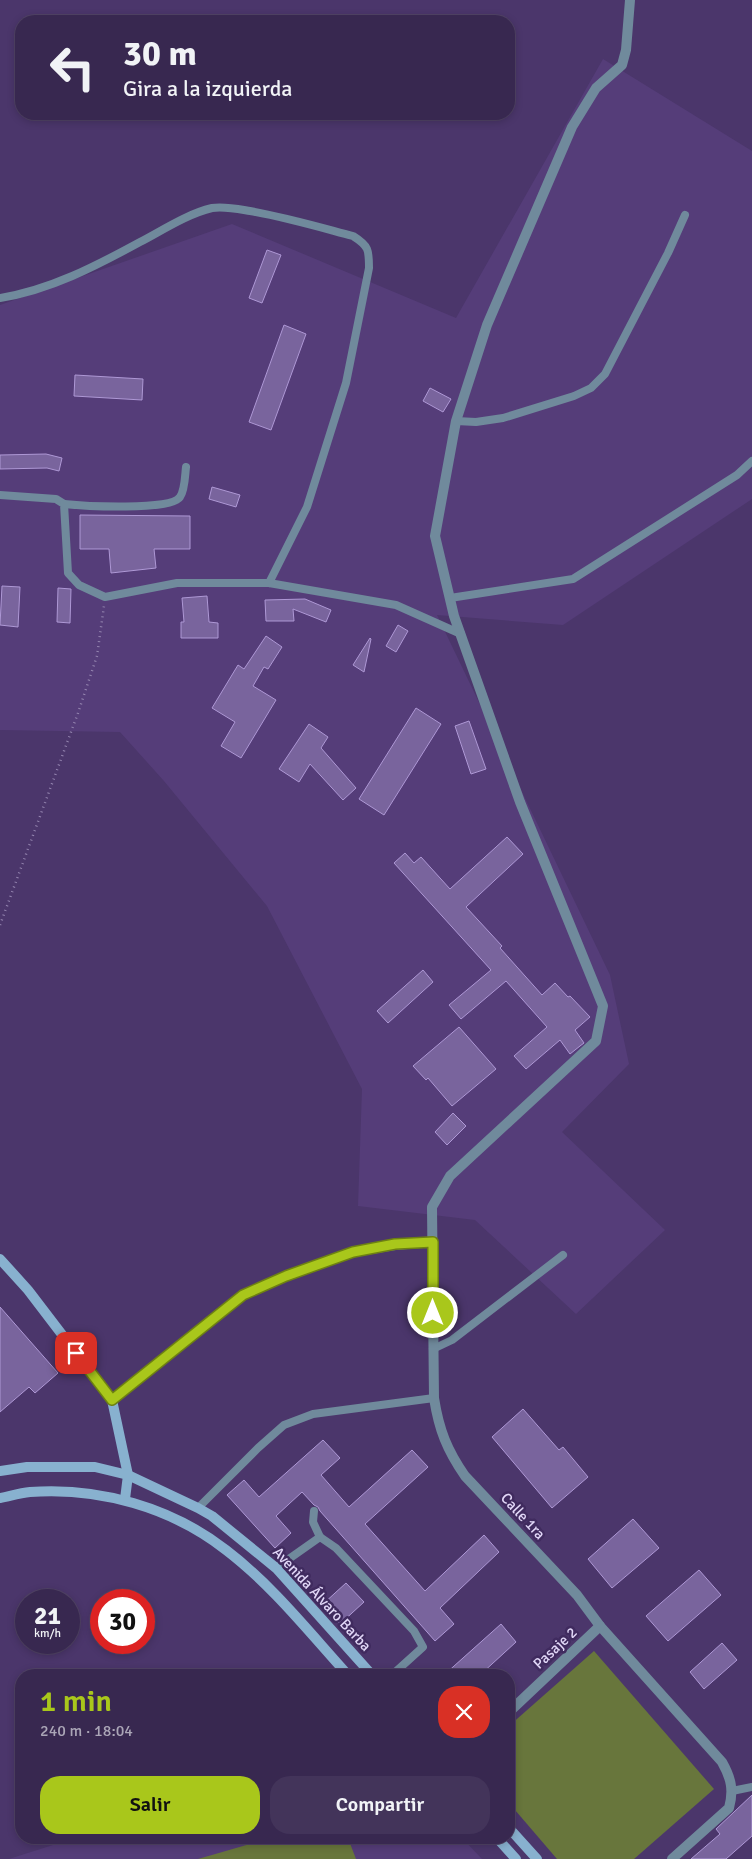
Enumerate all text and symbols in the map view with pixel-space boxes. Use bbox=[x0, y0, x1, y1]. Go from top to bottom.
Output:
text: 30 m bbox=[123, 32, 197, 75]
icon: left bbox=[40, 35, 105, 100]
text: Gira a la izquierda bbox=[123, 75, 292, 102]
position arrow bbox=[406, 1286, 458, 1338]
pin bbox=[55, 1332, 97, 1374]
icon: arrive bbox=[62, 1339, 90, 1367]
street label: Calle 1ra bbox=[497, 1489, 549, 1543]
street label: Avenida Álvaro Barba bbox=[269, 1542, 376, 1655]
speed limit sign: 30 bbox=[90, 1589, 155, 1654]
text: 21 bbox=[34, 1600, 61, 1631]
street label: Pasaje 2 bbox=[529, 1623, 581, 1673]
text: km/h bbox=[34, 1626, 61, 1641]
text: 1 min bbox=[40, 1683, 112, 1720]
button: close bbox=[438, 1686, 490, 1738]
text: 240 m · 18:04 bbox=[40, 1721, 133, 1741]
button: Salir bbox=[40, 1776, 260, 1834]
button: Compartir bbox=[270, 1776, 490, 1834]

